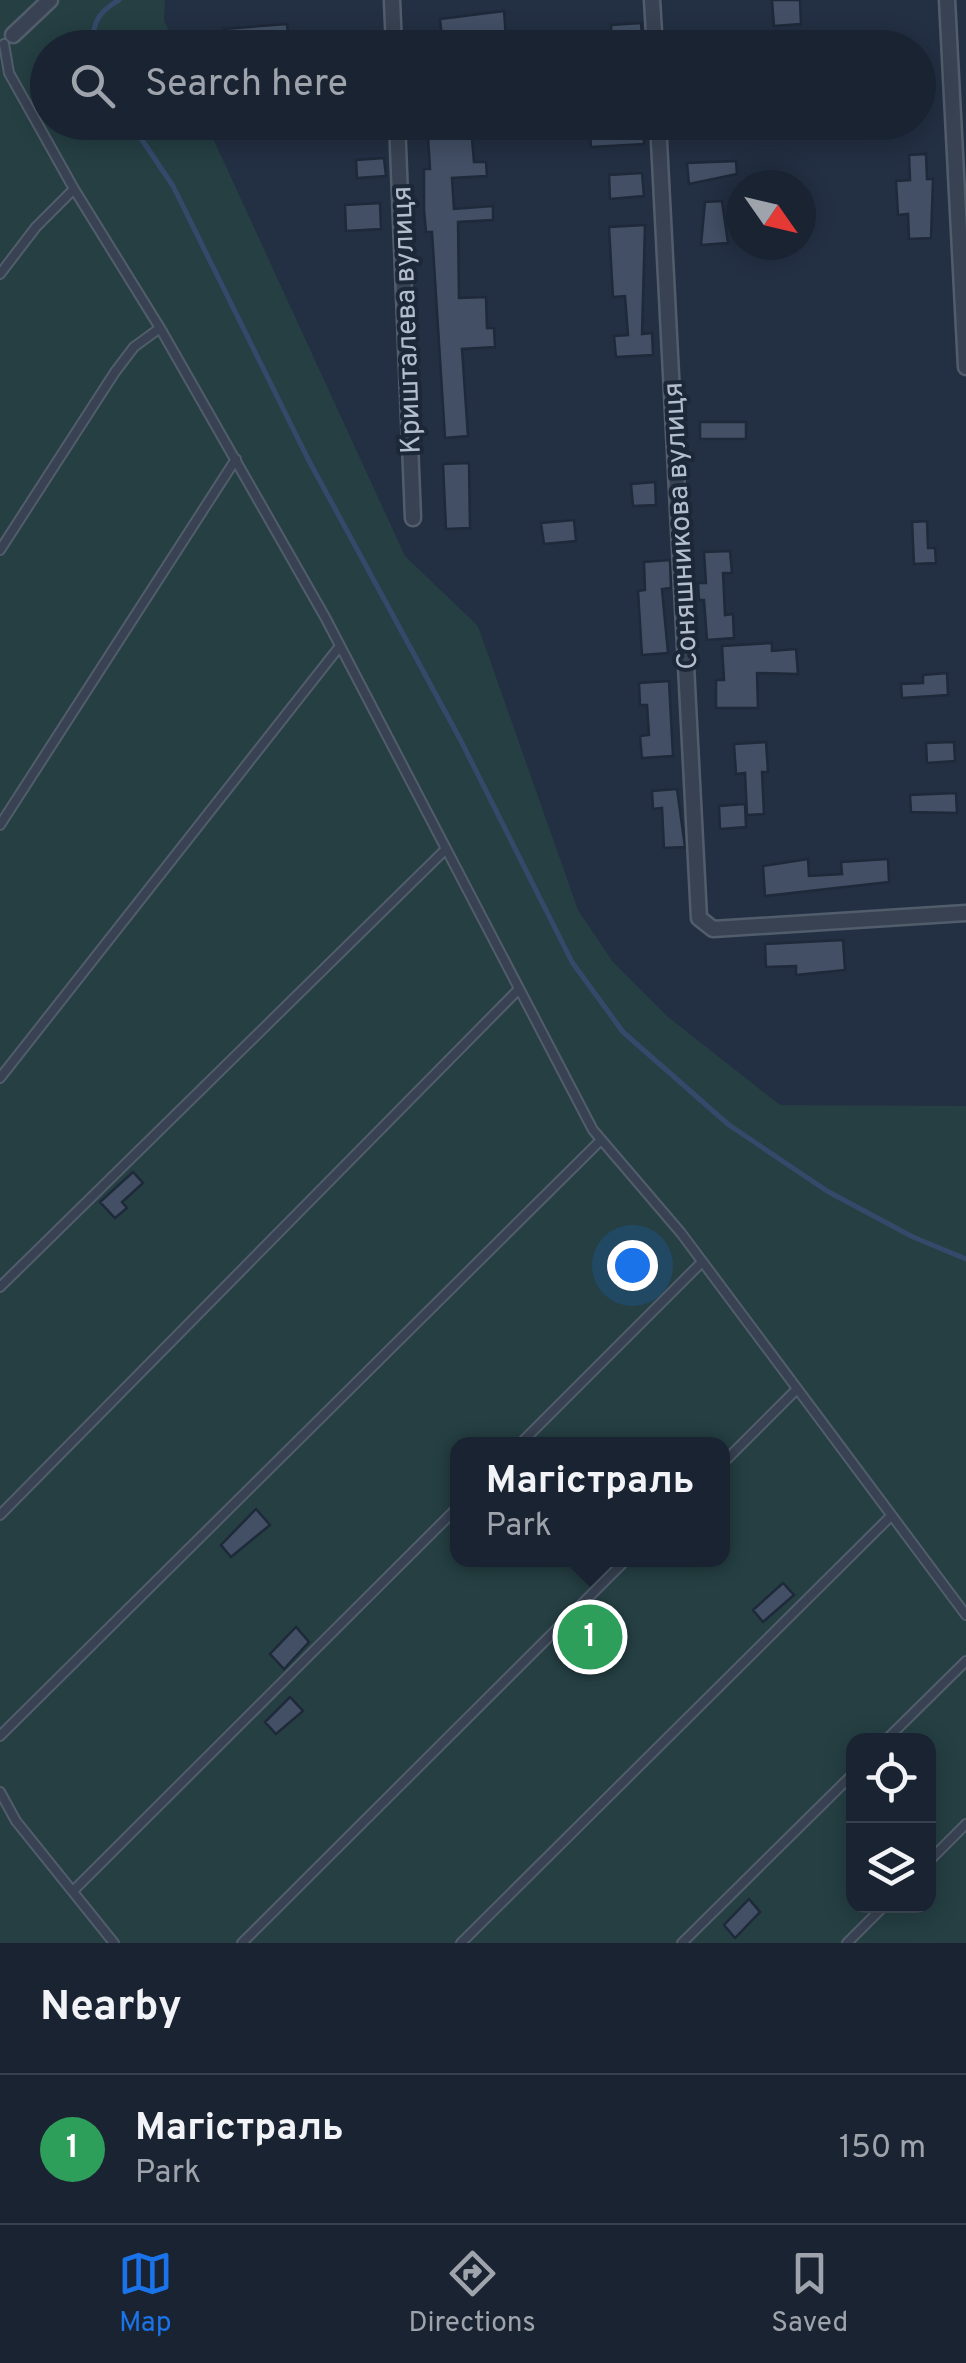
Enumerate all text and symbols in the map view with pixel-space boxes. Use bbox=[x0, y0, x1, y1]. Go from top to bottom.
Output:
search box bbox=[30, 30, 936, 140]
icon: search bbox=[65, 58, 120, 113]
text: Search here bbox=[145, 61, 348, 110]
north arrow bbox=[726, 170, 816, 260]
street label: Кришталева вулиця bbox=[385, 185, 431, 454]
street label: Соняшникова вулиця bbox=[656, 381, 708, 670]
your location bbox=[607, 1240, 658, 1291]
popup bbox=[450, 1437, 730, 1567]
text: Магістраль bbox=[486, 1458, 694, 1507]
text: Park bbox=[486, 1507, 552, 1547]
pin: 1 bbox=[558, 1600, 622, 1674]
map controls bbox=[846, 1733, 936, 1913]
button: locate bbox=[846, 1733, 936, 1823]
button: layers bbox=[846, 1823, 936, 1913]
text: Nearby bbox=[40, 1982, 182, 2035]
text: Магістраль bbox=[135, 2105, 344, 2154]
text: 1 bbox=[66, 2129, 79, 2169]
text: 150 m bbox=[839, 2129, 926, 2169]
text: Park bbox=[135, 2154, 201, 2194]
tab: Map bbox=[118, 2246, 173, 2342]
tab: Directions bbox=[408, 2246, 536, 2342]
tab: Saved bbox=[771, 2246, 848, 2342]

